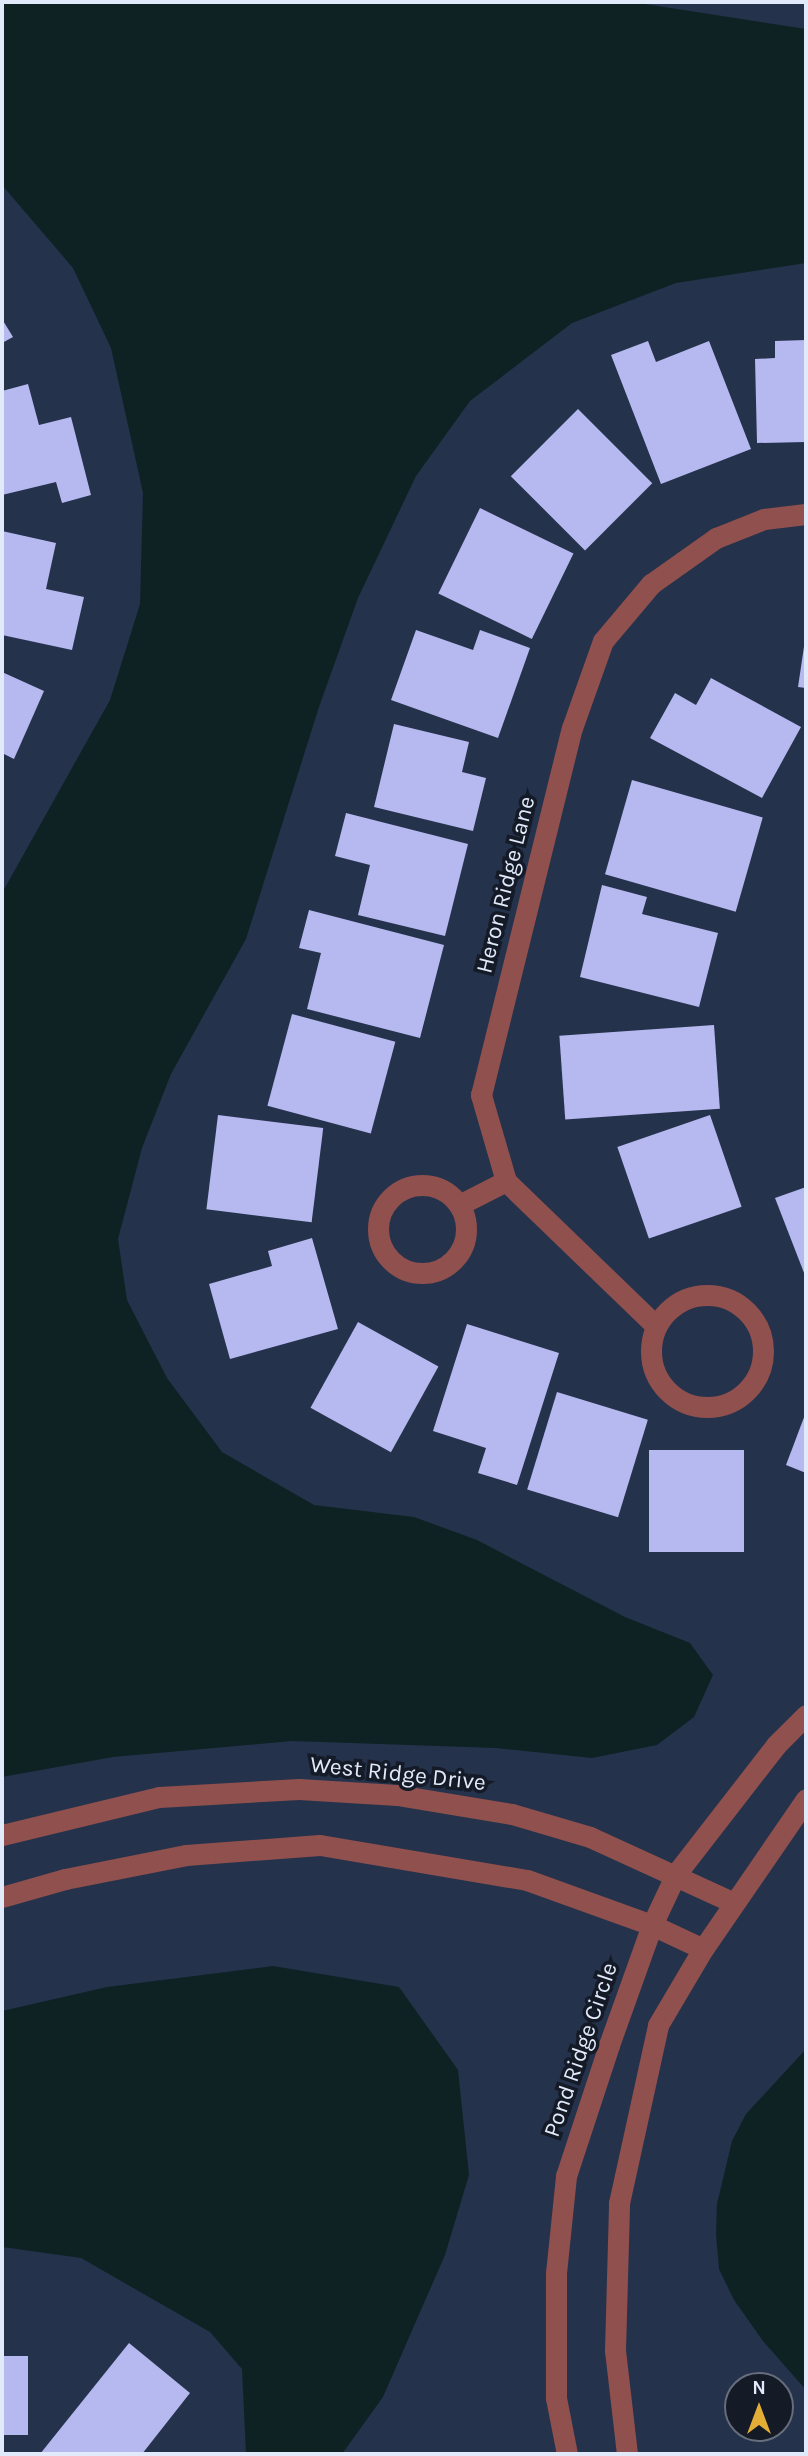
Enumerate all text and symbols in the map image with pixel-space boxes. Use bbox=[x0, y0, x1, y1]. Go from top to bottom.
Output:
street label: Heron Ridge Lane bbox=[471, 794, 541, 976]
street label: West Ridge Drive bbox=[309, 1751, 487, 1797]
street label: Pond Ridge Circle bbox=[538, 1959, 624, 2141]
north arrow bbox=[724, 2372, 794, 2442]
text: N bbox=[752, 2377, 766, 2399]

